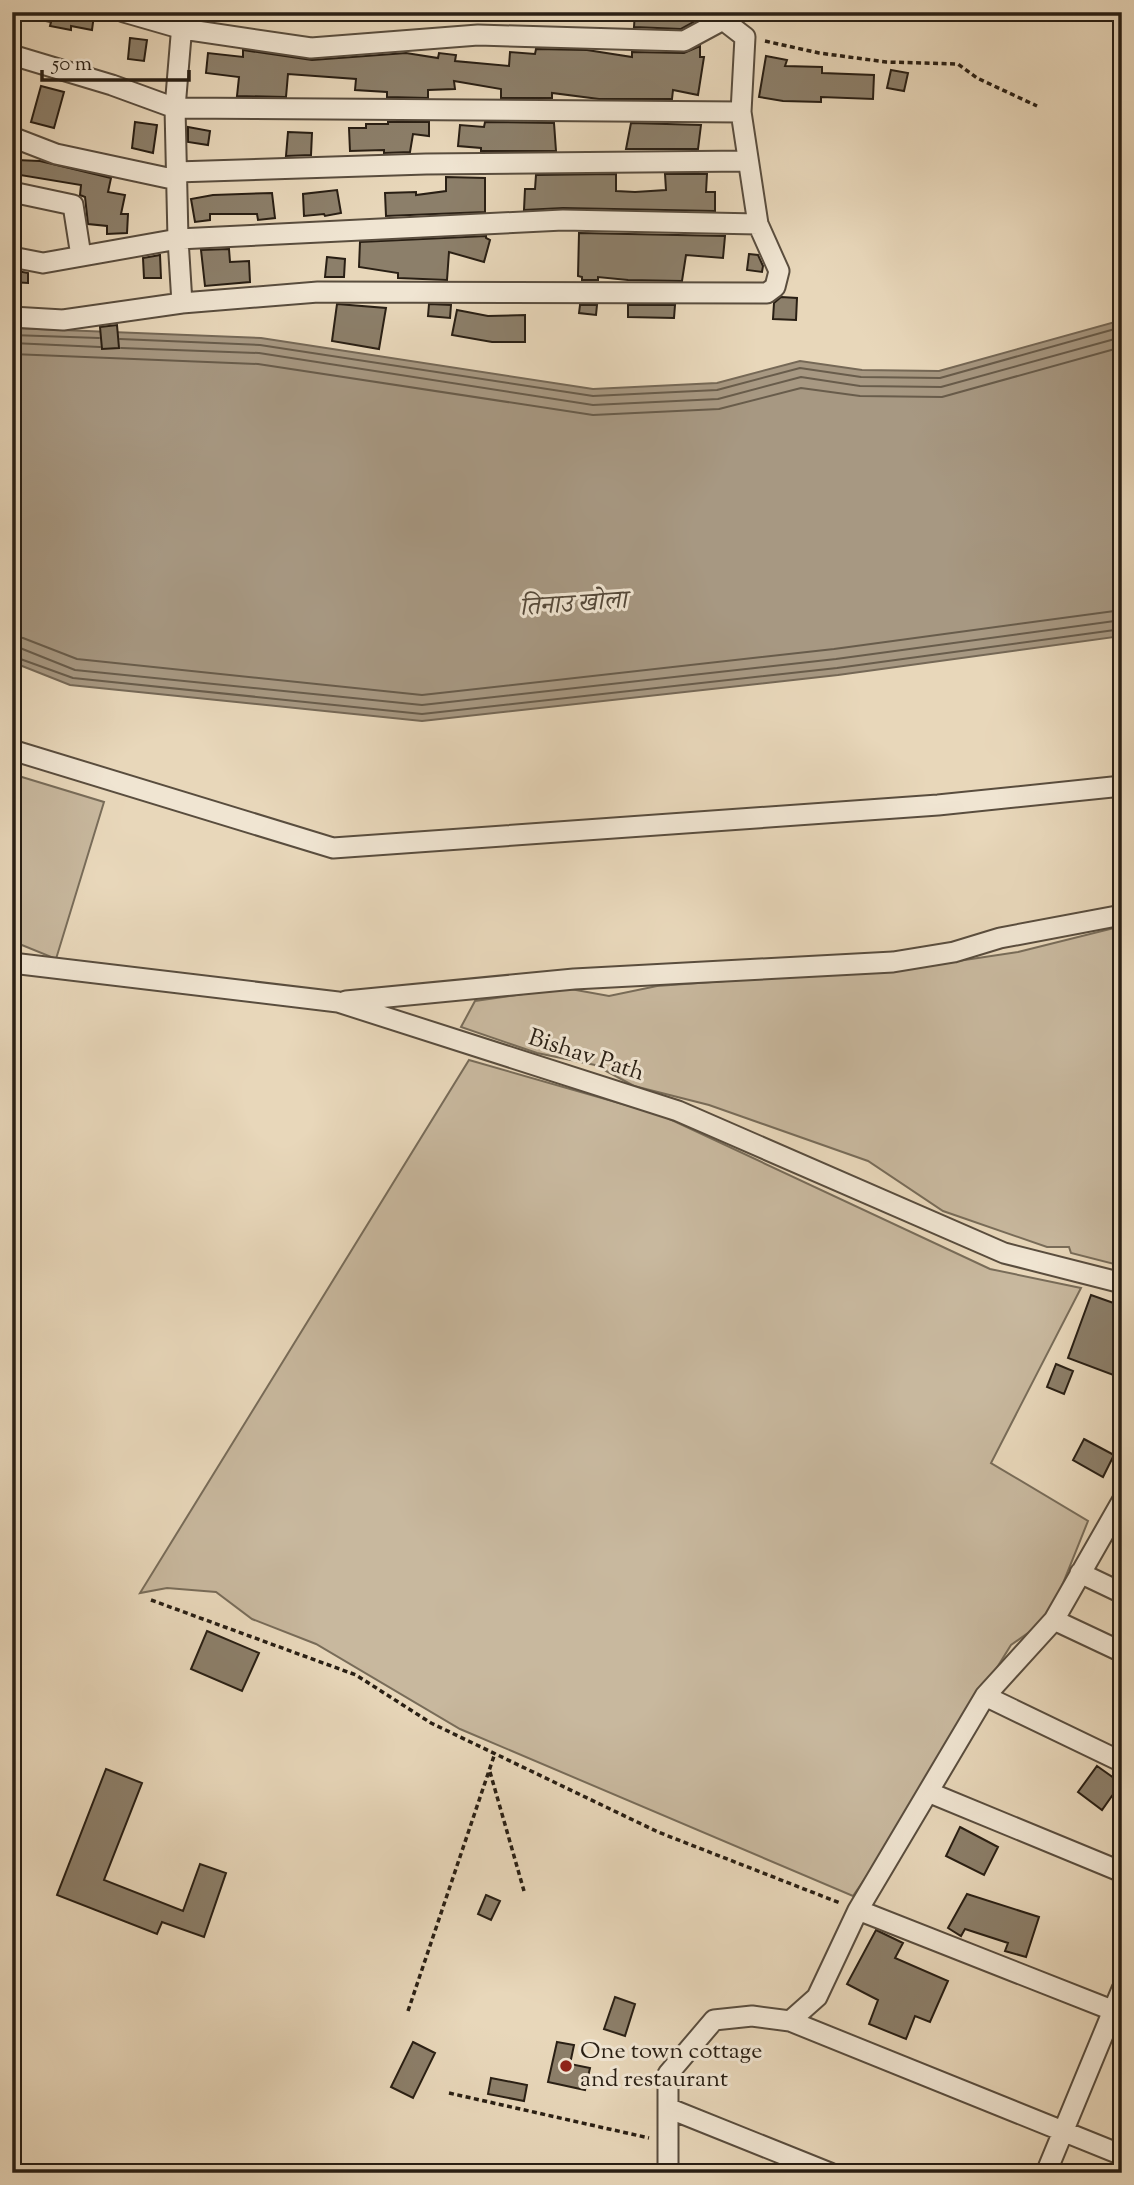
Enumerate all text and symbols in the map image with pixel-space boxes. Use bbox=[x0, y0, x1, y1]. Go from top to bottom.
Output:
scale bar bbox=[42, 38, 189, 82]
text: 50 m bbox=[51, 50, 92, 80]
water label: तिनाउ खोला bbox=[518, 582, 633, 627]
street label: Bishav Path bbox=[524, 1021, 648, 1091]
place label: One town cottage and restaurant bbox=[580, 2035, 762, 2097]
marker: One town cottage and restaurant bbox=[558, 2058, 574, 2074]

